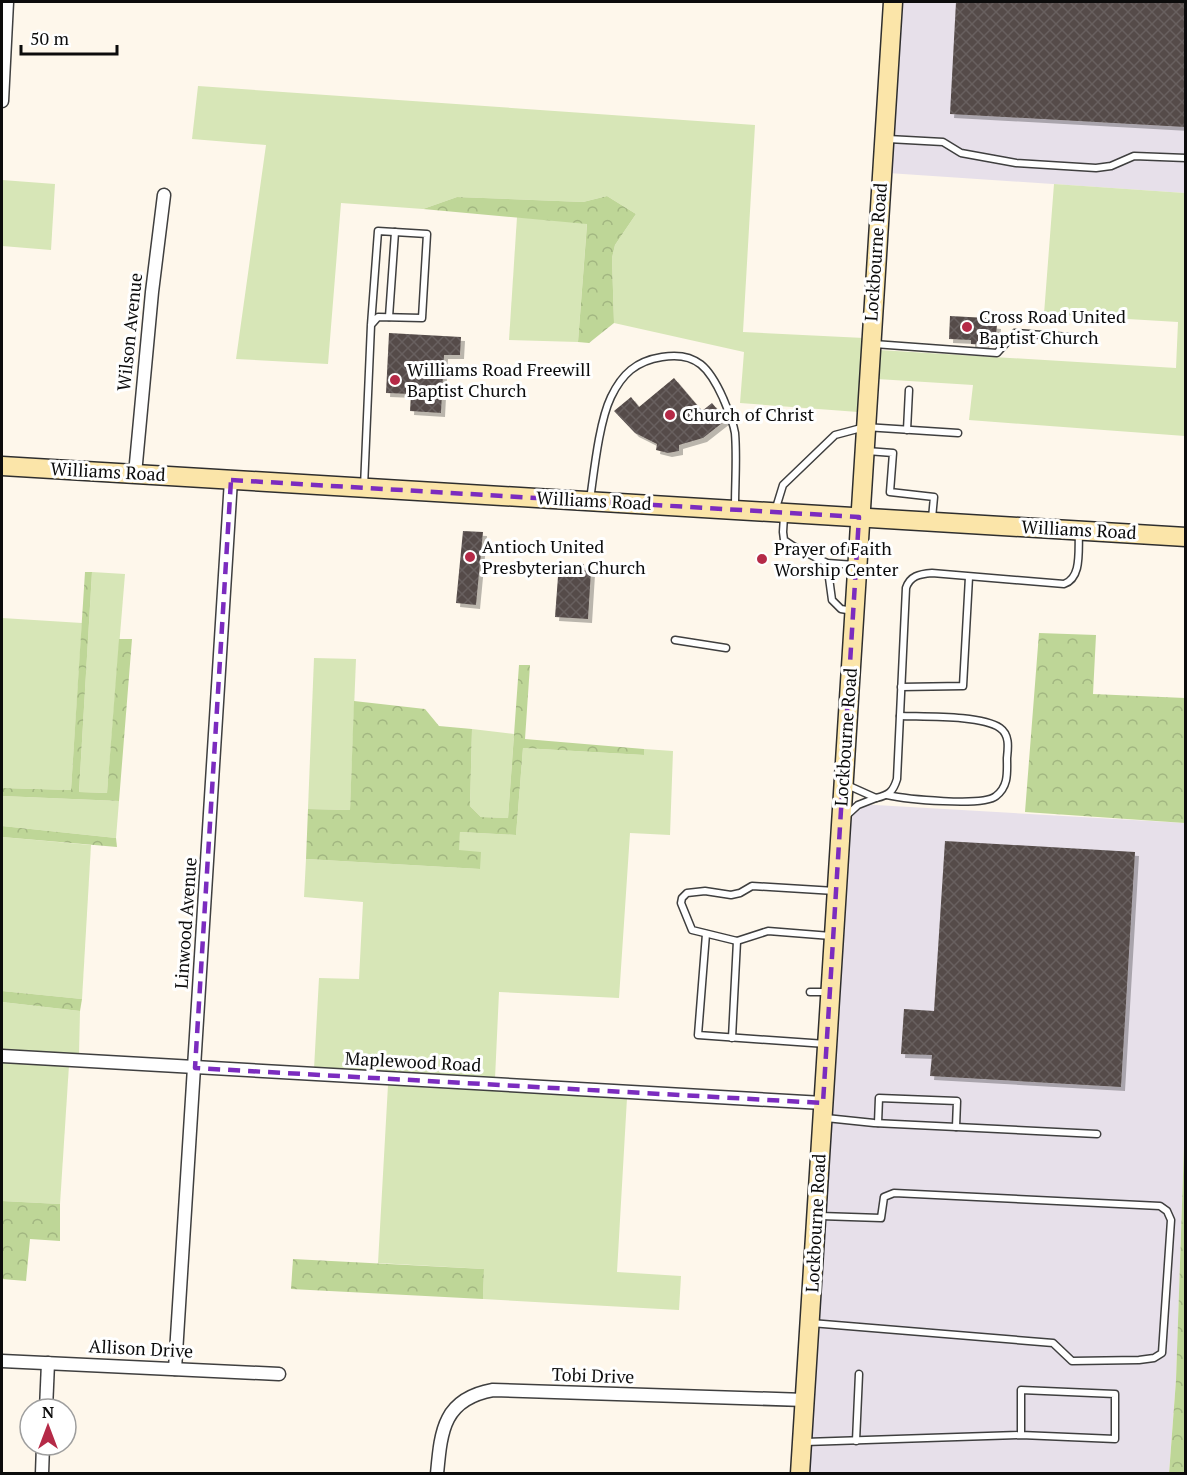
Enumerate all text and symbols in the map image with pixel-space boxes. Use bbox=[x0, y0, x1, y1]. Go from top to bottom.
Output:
scale bar bbox=[21, 18, 117, 56]
text: 50 m bbox=[30, 26, 70, 50]
street label: Lockbourne Road bbox=[858, 182, 892, 322]
street label: Wilson Avenue bbox=[111, 271, 147, 392]
place label: Cross Road United Baptist Church bbox=[979, 304, 1126, 349]
marker: Cross Road United Baptist Church bbox=[960, 320, 974, 334]
place label: Williams Road Freewill Baptist Church bbox=[407, 357, 591, 402]
marker: Williams Road Freewill Baptist Church bbox=[388, 373, 402, 387]
place label: Church of Christ bbox=[682, 402, 814, 426]
marker: Church of Christ bbox=[663, 408, 677, 422]
street label: Williams Road bbox=[50, 456, 166, 486]
street label: Williams Road bbox=[536, 485, 652, 515]
street label: Williams Road bbox=[1021, 514, 1137, 544]
place label: Antioch United Presbyterian Church bbox=[482, 534, 646, 579]
place label: Prayer of Faith Worship Center bbox=[774, 536, 898, 581]
marker: Antioch United Presbyterian Church bbox=[463, 550, 477, 564]
marker: Prayer of Faith Worship Center bbox=[755, 552, 769, 566]
street label: Lockbourne Road bbox=[828, 667, 862, 807]
street label: Linwood Avenue bbox=[168, 856, 202, 989]
street label: Maplewood Road bbox=[344, 1045, 482, 1077]
street label: Lockbourne Road bbox=[799, 1153, 831, 1293]
street label: Allison Drive bbox=[88, 1333, 194, 1363]
street label: Tobi Drive bbox=[551, 1362, 635, 1388]
north arrow bbox=[18, 1397, 78, 1457]
text: N bbox=[42, 1401, 54, 1423]

